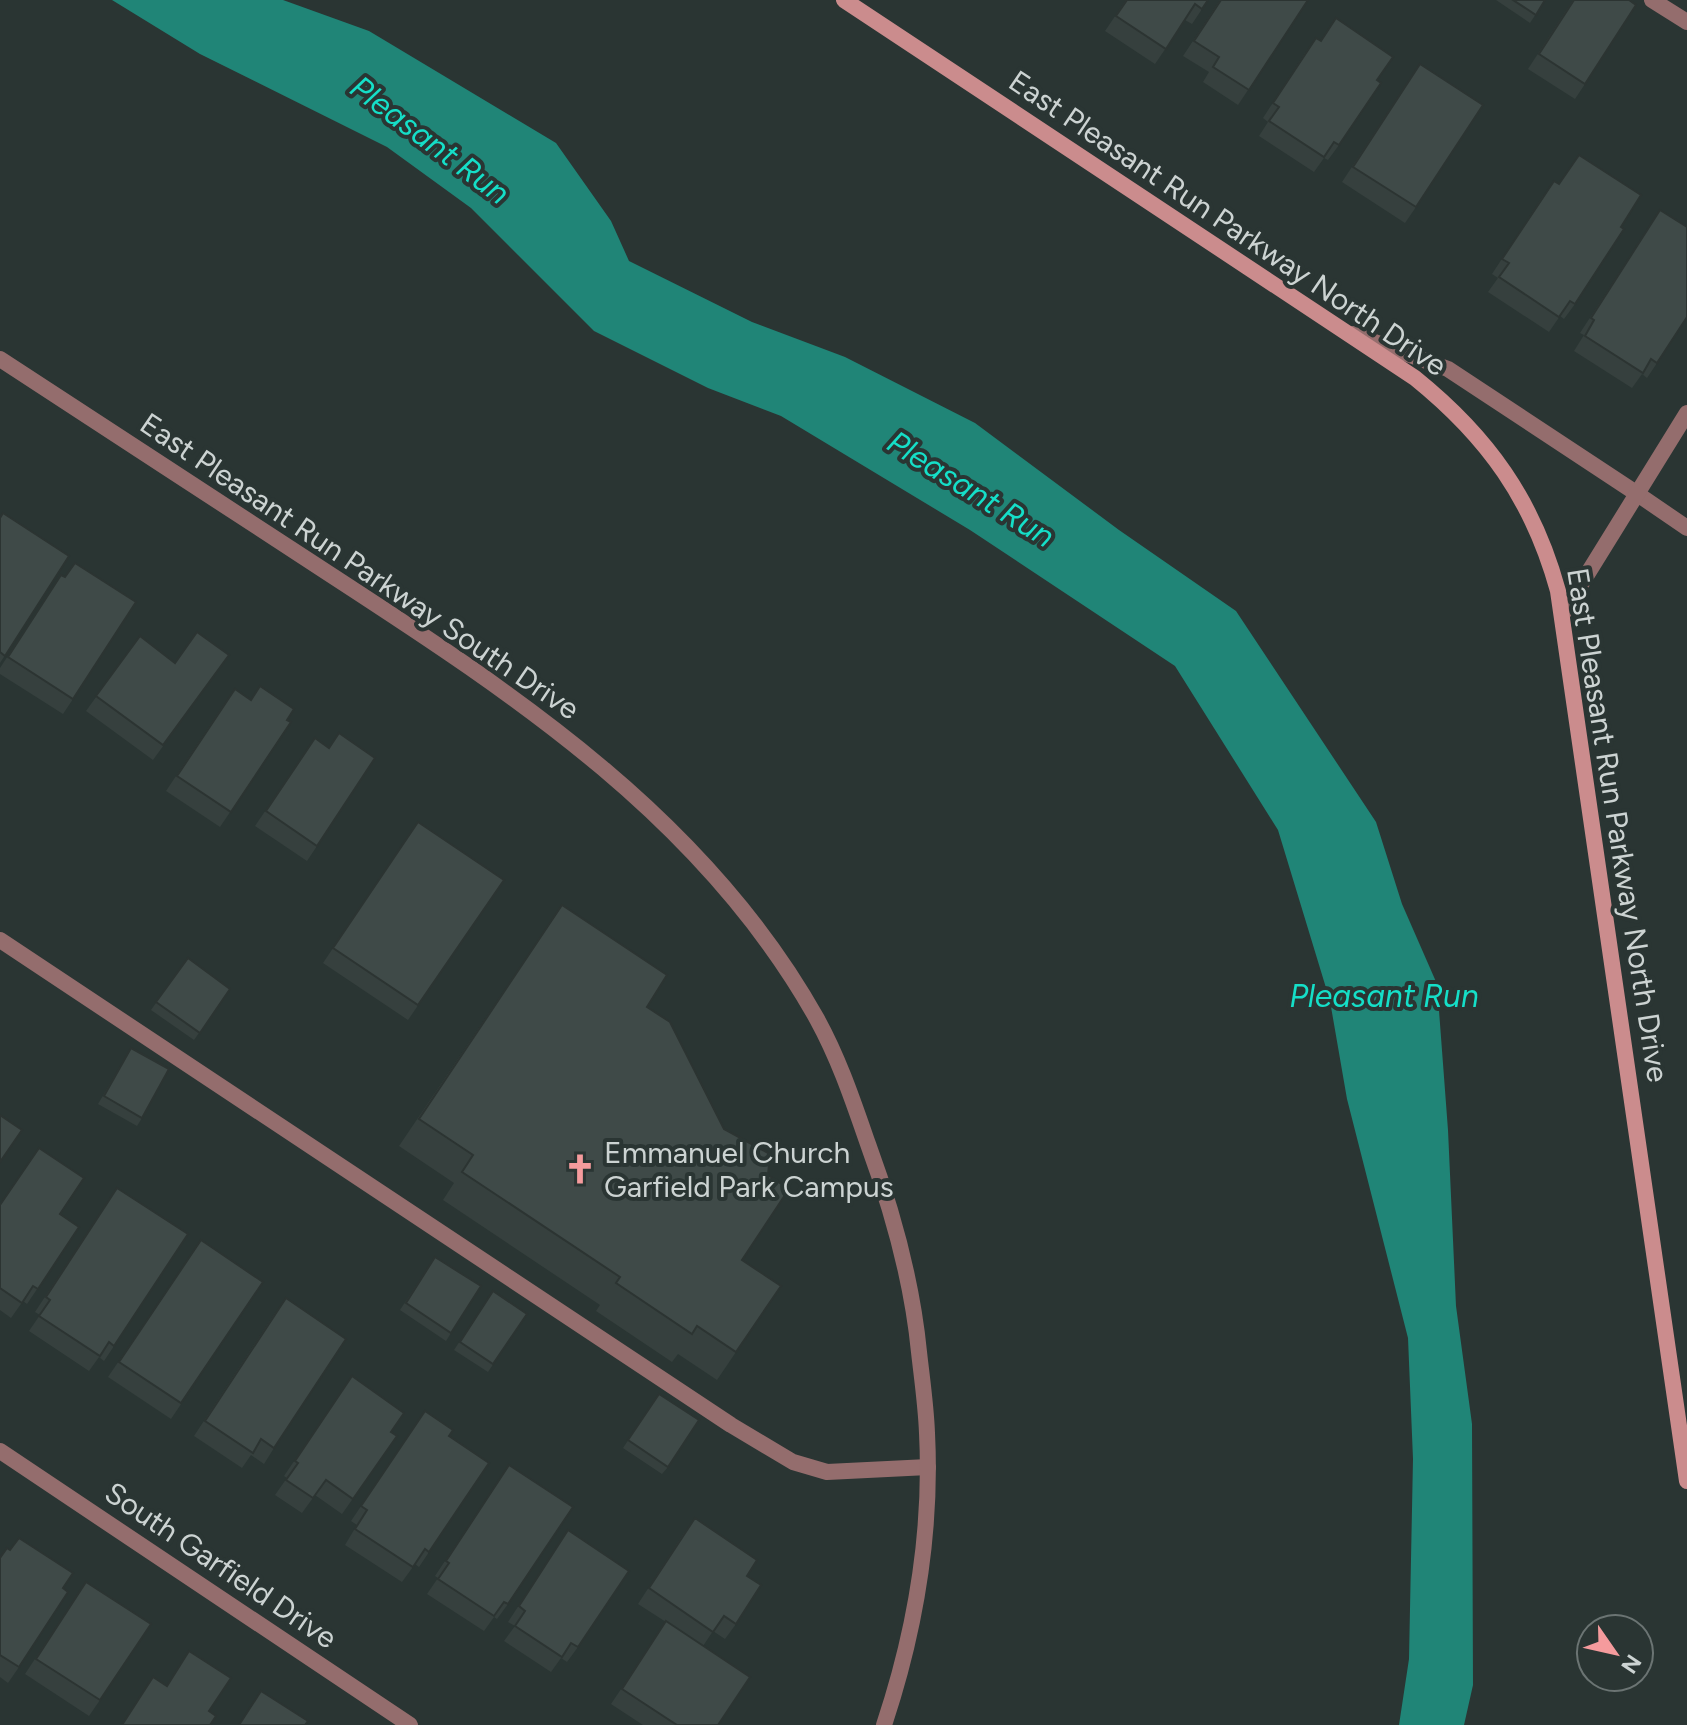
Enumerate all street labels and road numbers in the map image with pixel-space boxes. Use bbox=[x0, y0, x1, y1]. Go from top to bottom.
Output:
street label: East Pleasant Run Parkway North Drive bbox=[1002, 62, 1454, 384]
street label: East Pleasant Run Parkway South Drive bbox=[133, 405, 587, 727]
street label: East Pleasant Run Parkway North Drive bbox=[1559, 565, 1677, 1085]
street label: South Garfield Drive bbox=[98, 1474, 344, 1656]

